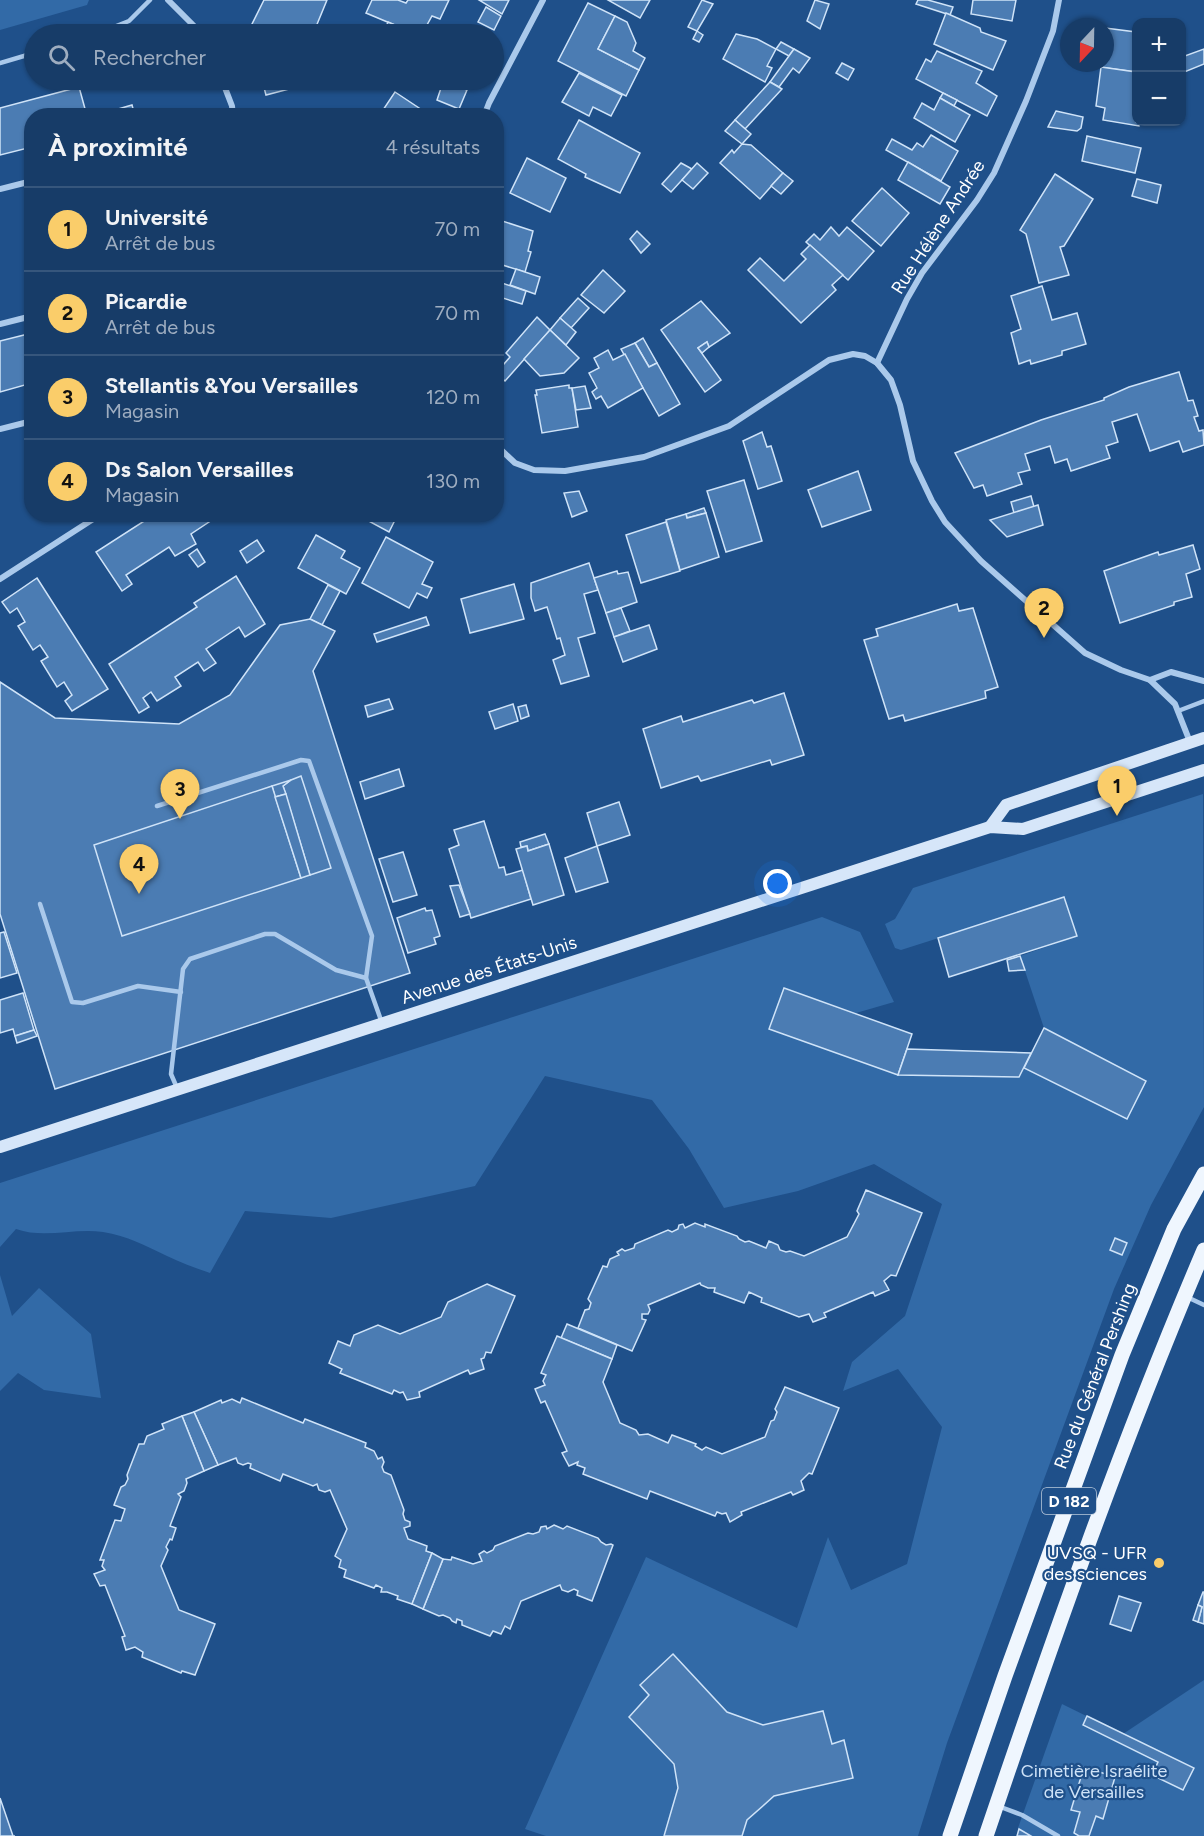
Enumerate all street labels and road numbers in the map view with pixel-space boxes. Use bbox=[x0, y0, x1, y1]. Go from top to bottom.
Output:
street label: Rue Hélène Andrée bbox=[886, 156, 990, 298]
street label: Avenue des États-Unis bbox=[399, 931, 579, 1009]
street label: Rue du Général Pershing bbox=[1049, 1280, 1141, 1472]
road number: D 182 bbox=[1042, 1488, 1096, 1514]

